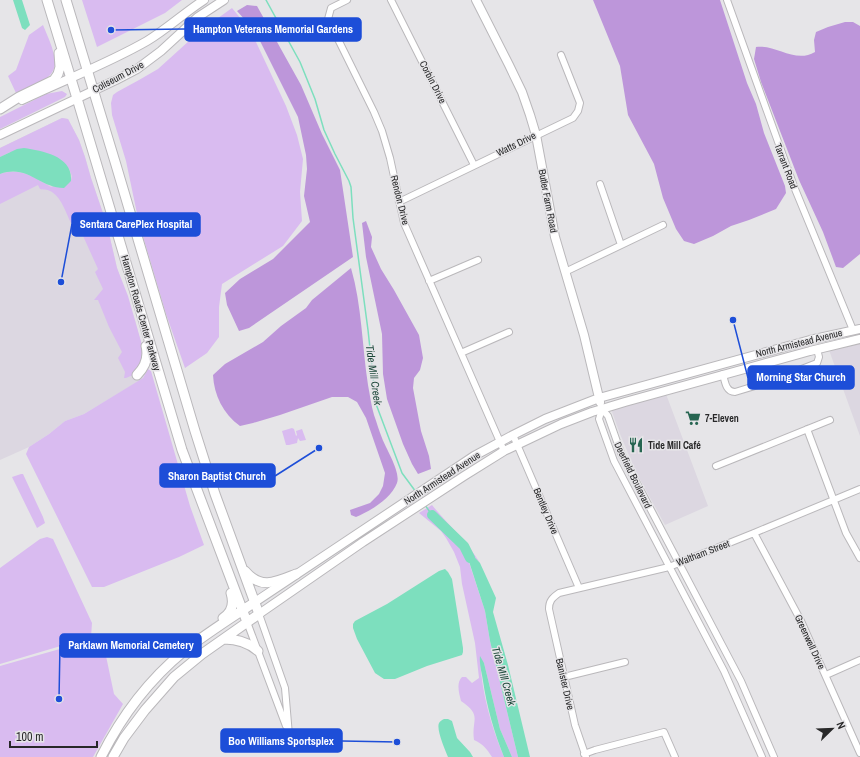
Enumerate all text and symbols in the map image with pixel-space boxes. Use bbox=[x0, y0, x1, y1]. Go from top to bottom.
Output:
callout: Hampton Veterans Memorial Gardens bbox=[185, 18, 361, 41]
text: Hampton Veterans Memorial Gardens bbox=[193, 22, 353, 36]
street label: Coliseum Drive bbox=[90, 58, 146, 96]
street label: Corbin Drive bbox=[417, 58, 450, 106]
street label: Watts Drive bbox=[494, 129, 538, 159]
street label: Tarrant Road bbox=[771, 141, 801, 191]
street label: Butler Farm Road bbox=[535, 168, 561, 234]
street label: Rendon Drive bbox=[388, 174, 413, 227]
callout: Sentara CarePlex Hospital bbox=[72, 213, 200, 236]
text: Sentara CarePlex Hospital bbox=[80, 217, 192, 231]
street label: Hampton Roads Center Parkway bbox=[118, 254, 164, 373]
street label: North Armistead Avenue bbox=[754, 326, 844, 360]
water label: Tide Mill Creek bbox=[363, 344, 385, 407]
callout: Morning Star Church bbox=[748, 366, 854, 389]
text: Morning Star Church bbox=[756, 370, 846, 384]
supermarket icon: 7-Eleven bbox=[684, 409, 702, 427]
place label: 7-Eleven bbox=[705, 412, 739, 425]
restaurant icon: Tide Mill Café bbox=[627, 436, 645, 454]
place label: Tide Mill Café bbox=[648, 439, 701, 452]
street label: Deerfield Boulevard bbox=[611, 440, 655, 510]
street label: North Armistead Avenue bbox=[401, 448, 483, 508]
callout: Sharon Baptist Church bbox=[160, 464, 275, 487]
text: Sharon Baptist Church bbox=[168, 469, 266, 483]
street label: Bentley Drive bbox=[530, 486, 562, 537]
street label: Waltham Street bbox=[674, 537, 732, 569]
street label: Greenwell Drive bbox=[792, 613, 828, 672]
callout: Parklawn Memorial Cemetery bbox=[60, 634, 201, 657]
text: Parklawn Memorial Cemetery bbox=[68, 638, 194, 652]
water label: Tide Mill Creek bbox=[489, 645, 519, 708]
street label: Banister Drive bbox=[553, 657, 577, 711]
north arrow bbox=[812, 709, 852, 749]
text: N bbox=[833, 719, 849, 731]
scale bar bbox=[10, 723, 97, 749]
text: 100 m bbox=[16, 729, 43, 745]
callout: Boo Williams Sportsplex bbox=[221, 729, 342, 752]
text: Boo Williams Sportsplex bbox=[228, 734, 334, 748]

